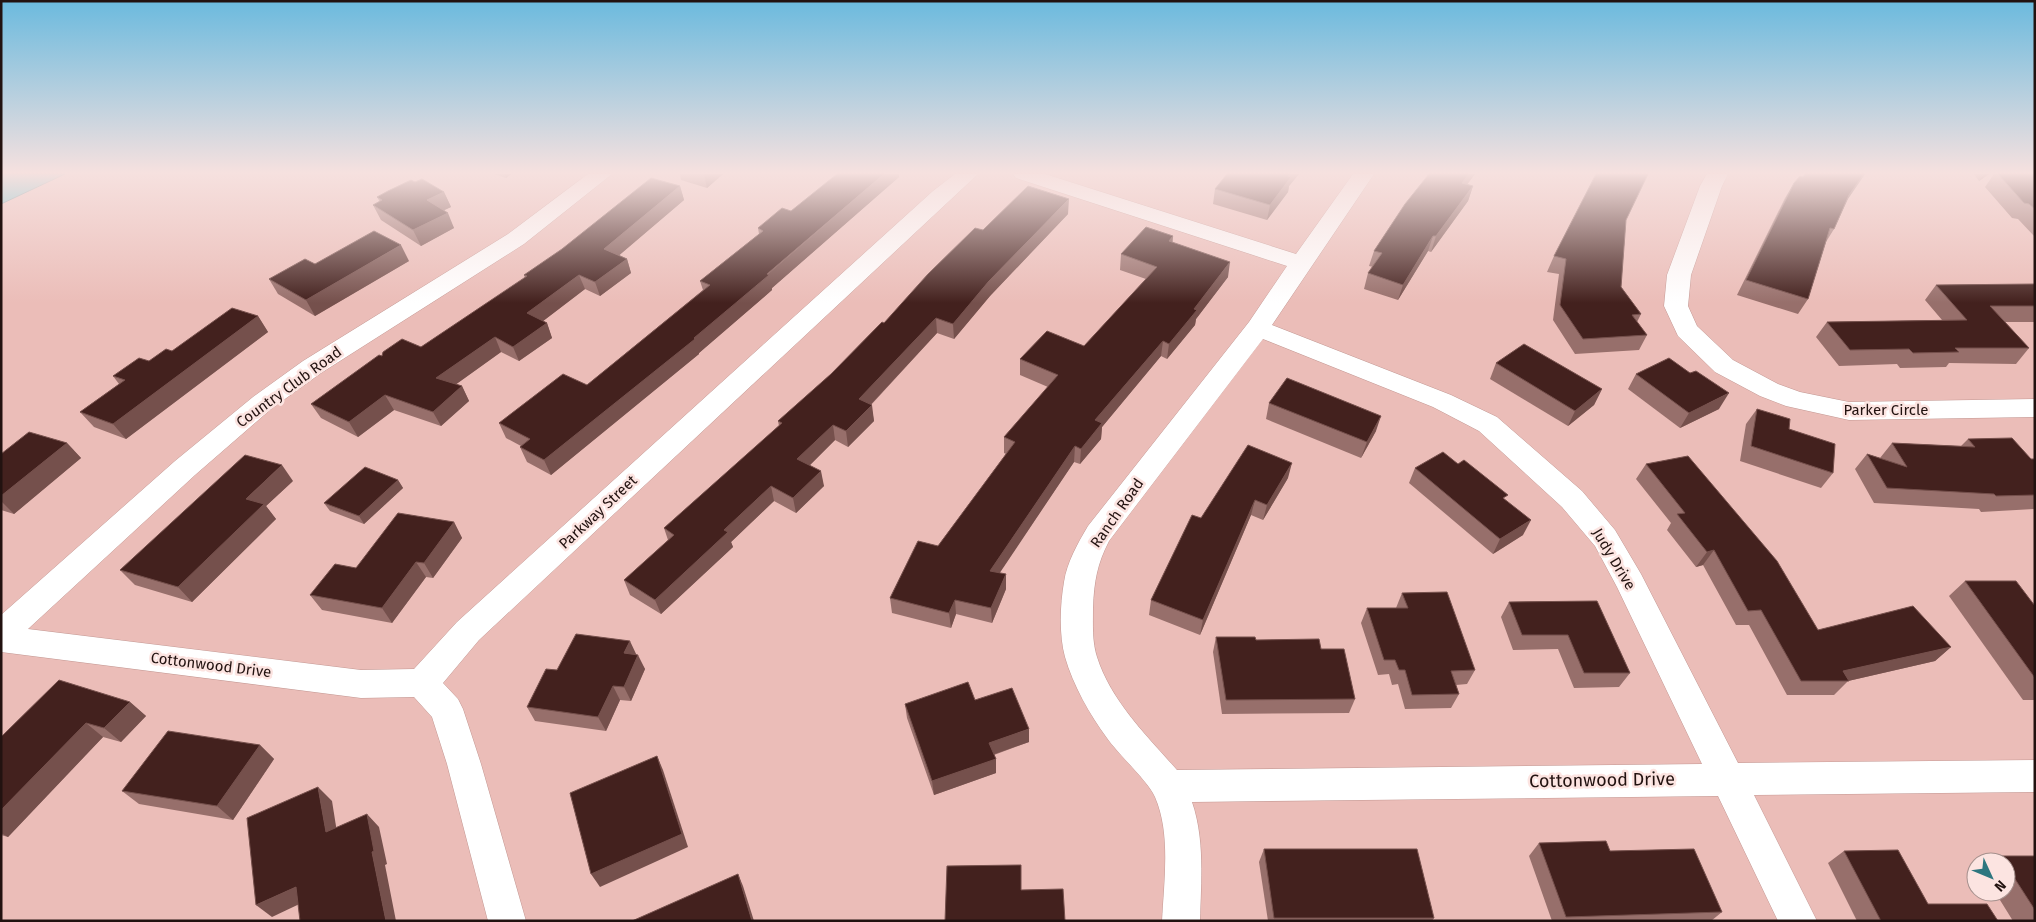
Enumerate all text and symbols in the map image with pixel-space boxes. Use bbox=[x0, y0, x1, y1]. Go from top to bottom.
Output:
street label: Country Club Road bbox=[233, 343, 345, 431]
street label: Parker Circle bbox=[1844, 401, 1928, 419]
street label: Parkway Street bbox=[555, 471, 641, 553]
street label: Ranch Road bbox=[1087, 475, 1147, 551]
street label: Judy Drive bbox=[1589, 525, 1639, 593]
street label: Cottonwood Drive bbox=[150, 649, 272, 681]
street label: Cottonwood Drive bbox=[1529, 768, 1675, 792]
north arrow bbox=[1966, 852, 2016, 902]
text: N bbox=[1991, 876, 2009, 895]

